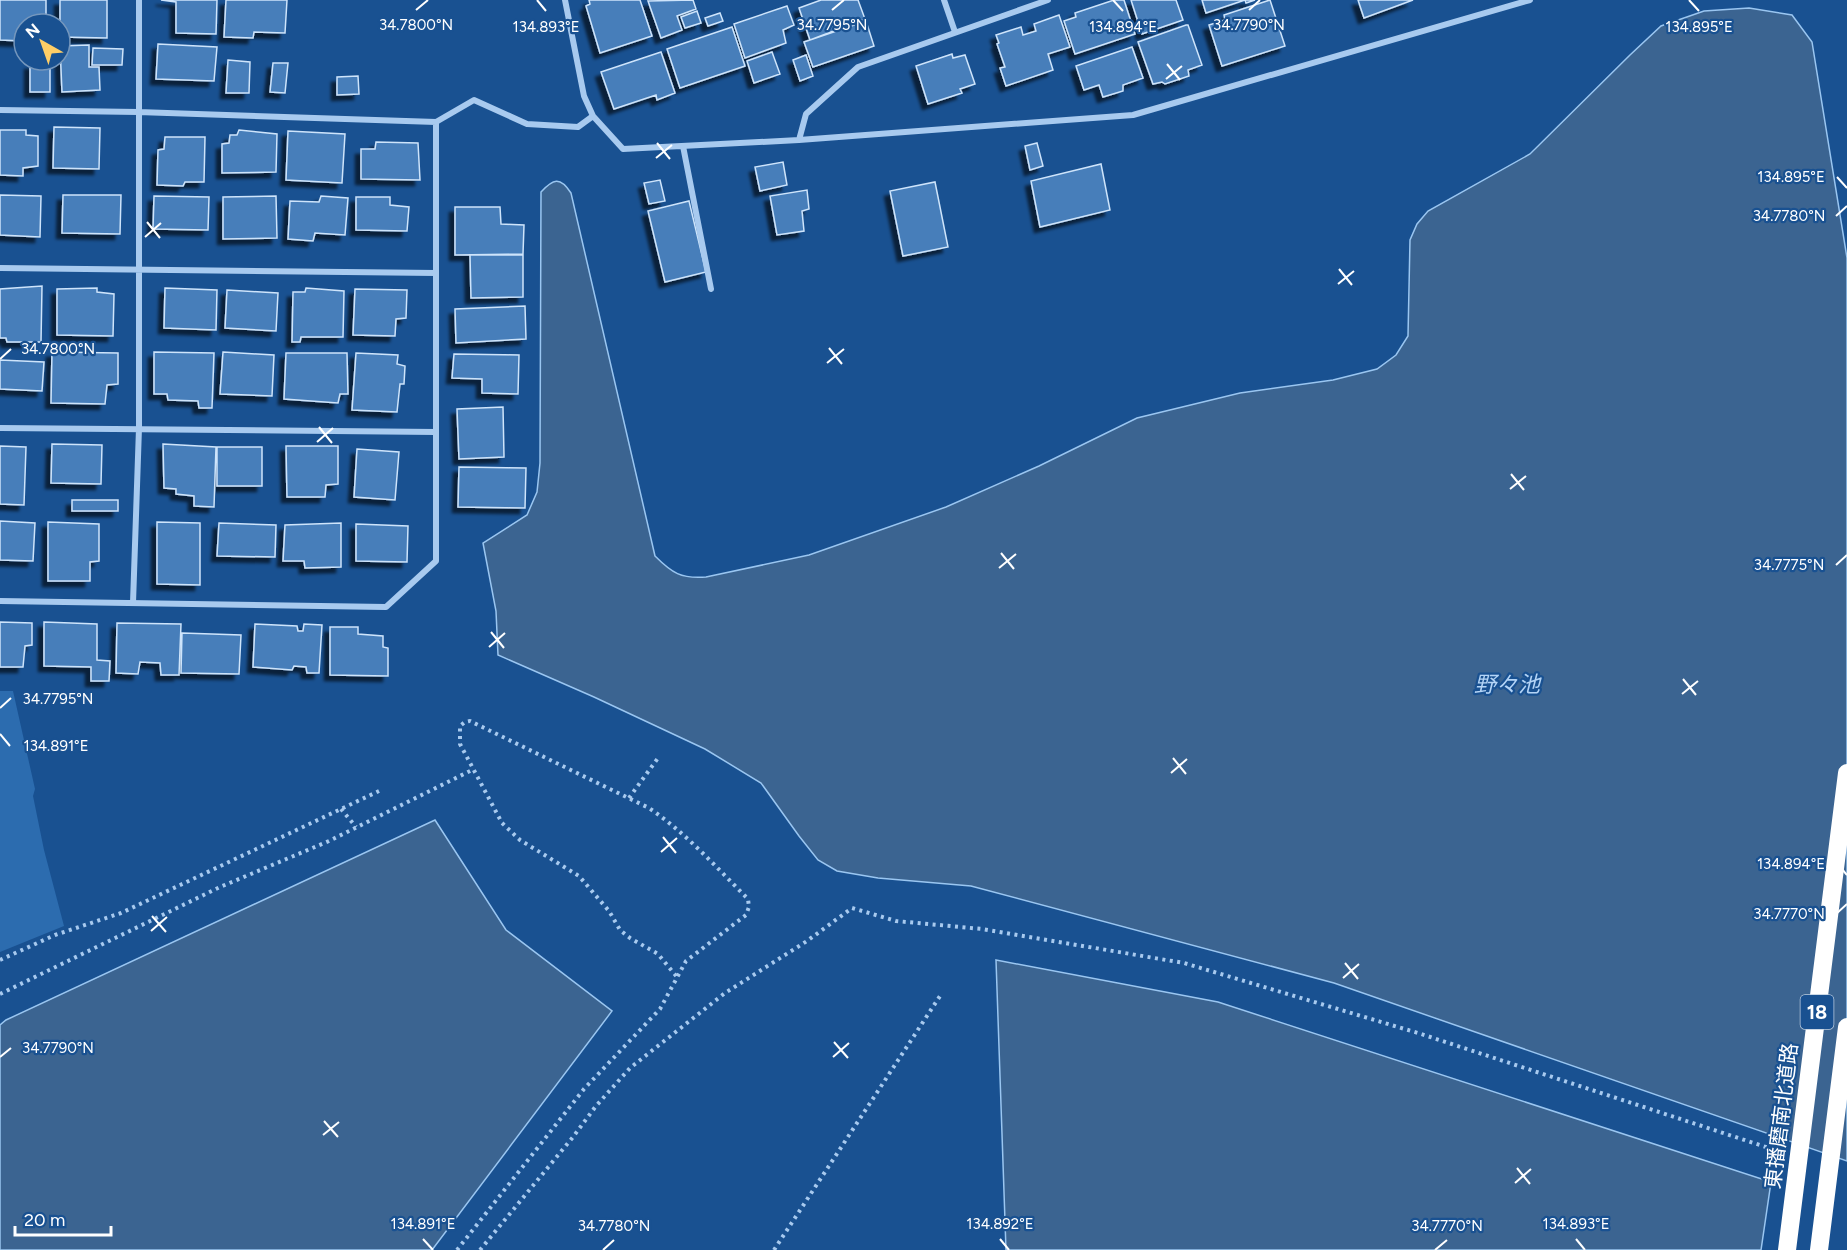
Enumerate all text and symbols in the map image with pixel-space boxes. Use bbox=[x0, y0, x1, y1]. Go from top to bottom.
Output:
north arrow bbox=[12, 12, 72, 72]
text: 34.7800°N bbox=[379, 16, 453, 34]
text: 34.7795°N bbox=[797, 16, 867, 34]
text: 34.7790°N bbox=[1213, 16, 1285, 34]
text: 134.893°E bbox=[512, 18, 580, 36]
text: 134.894°E bbox=[1089, 18, 1157, 36]
text: 134.895°E bbox=[1665, 18, 1733, 36]
text: N bbox=[22, 20, 44, 42]
text: 134.895°E bbox=[1757, 168, 1825, 186]
text: 34.7780°N bbox=[1753, 207, 1825, 225]
text: 34.7800°N bbox=[21, 340, 95, 358]
text: 34.7775°N bbox=[1754, 556, 1824, 574]
water label: 野々池 bbox=[1474, 671, 1542, 698]
text: 34.7795°N bbox=[23, 690, 93, 708]
text: 134.891°E bbox=[23, 737, 89, 755]
text: 134.894°E bbox=[1757, 855, 1825, 873]
text: 34.7770°N bbox=[1753, 905, 1825, 923]
road number: 18 bbox=[1800, 995, 1834, 1029]
text: 34.7790°N bbox=[22, 1039, 94, 1057]
street label: 東播磨南北道路 bbox=[1760, 1042, 1802, 1190]
scale bar bbox=[15, 1199, 111, 1237]
text: 20 m bbox=[24, 1209, 65, 1231]
text: 134.891°E bbox=[390, 1215, 456, 1233]
text: 134.892°E bbox=[966, 1215, 1034, 1233]
text: 134.893°E bbox=[1542, 1215, 1610, 1233]
text: 34.7780°N bbox=[578, 1217, 650, 1235]
text: 34.7770°N bbox=[1411, 1217, 1483, 1235]

